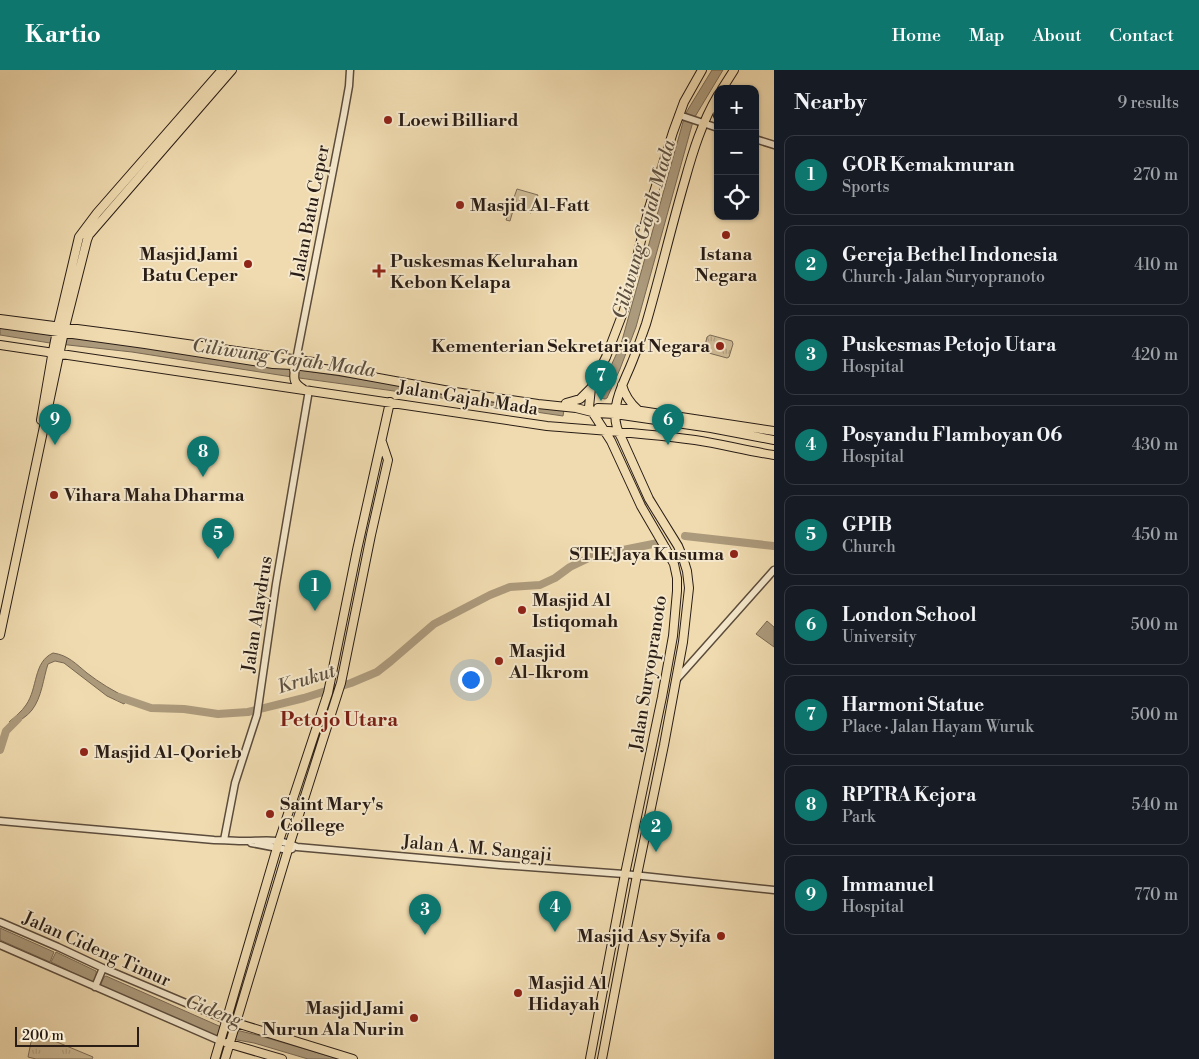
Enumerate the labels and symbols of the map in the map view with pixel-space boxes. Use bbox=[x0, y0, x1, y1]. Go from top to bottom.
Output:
place label: Loewi Billiard bbox=[398, 109, 519, 132]
marker: Loewi Billiard bbox=[382, 114, 394, 126]
water label: Ciliwung Gajah Mada bbox=[607, 137, 681, 321]
street label: Jalan Batu Ceper bbox=[286, 143, 335, 282]
place label: Masjid Al-Fatt bbox=[470, 194, 590, 217]
marker: Masjid Al-Fatt bbox=[454, 199, 466, 211]
marker: Istana Negara bbox=[720, 229, 732, 241]
place label: Masjid Jami Batu Ceper bbox=[139, 243, 238, 287]
place label: Istana Negara bbox=[695, 243, 757, 287]
place label: Puskesmas Kelurahan Kebon Kelapa bbox=[390, 250, 578, 294]
marker: Masjid Jami Batu Ceper bbox=[242, 258, 254, 270]
marker: Puskesmas Kelurahan Kebon Kelapa bbox=[372, 264, 386, 278]
water label: Ciliwung Gajah Mada bbox=[191, 333, 377, 383]
place label: Kementerian Sekretariat Negara bbox=[431, 335, 710, 358]
marker: Kementerian Sekretariat Negara bbox=[714, 340, 726, 352]
pin: 7 bbox=[585, 360, 617, 401]
street label: Jalan Gajah Mada bbox=[395, 376, 541, 421]
pin: 9 bbox=[39, 404, 71, 445]
pin: 6 bbox=[652, 404, 684, 445]
pin: 8 bbox=[187, 436, 219, 477]
place label: Vihara Maha Dharma bbox=[63, 484, 245, 507]
marker: Vihara Maha Dharma bbox=[48, 489, 60, 501]
pin: 5 bbox=[202, 518, 234, 559]
place label: STIE Jaya Kusuma bbox=[570, 543, 724, 566]
marker: STIE Jaya Kusuma bbox=[728, 548, 740, 560]
street label: Jalan Alaydrus bbox=[237, 554, 278, 675]
pin: 1 bbox=[299, 570, 331, 611]
place label: Masjid Al Istiqomah bbox=[532, 589, 618, 633]
street label: Jalan Suryopranoto bbox=[625, 594, 672, 754]
marker: Masjid Al Istiqomah bbox=[516, 604, 528, 616]
place label: Masjid Al-Ikrom bbox=[508, 640, 590, 684]
marker: Masjid Al-Ikrom bbox=[493, 655, 505, 667]
water label: Krukut bbox=[274, 659, 339, 699]
your location bbox=[458, 667, 484, 693]
district label: Petojo Utara bbox=[280, 708, 398, 733]
place label: Masjid Al-Qorieb bbox=[94, 741, 242, 764]
marker: Masjid Al-Qorieb bbox=[78, 746, 90, 758]
place label: Saint Mary's College bbox=[280, 793, 384, 837]
marker: Saint Mary's College bbox=[264, 808, 276, 820]
pin: 2 bbox=[640, 811, 672, 852]
street label: Jalan A. M. Sangaji bbox=[400, 830, 553, 867]
pin: 4 bbox=[539, 891, 571, 932]
pin: 3 bbox=[409, 894, 441, 935]
street label: Jalan Cideng Timur bbox=[18, 906, 174, 992]
place label: Masjid Asy Syifa bbox=[577, 925, 711, 948]
marker: Masjid Asy Syifa bbox=[715, 930, 727, 942]
place label: Masjid Al Hidayah bbox=[528, 972, 607, 1016]
marker: Masjid Al Hidayah bbox=[512, 987, 524, 999]
water label: Cideng bbox=[182, 989, 247, 1033]
place label: Masjid Jami Nurun Ala Nurin bbox=[262, 997, 404, 1041]
marker: Masjid Jami Nurun Ala Nurin bbox=[408, 1012, 420, 1024]
scale bar bbox=[15, 1024, 139, 1047]

